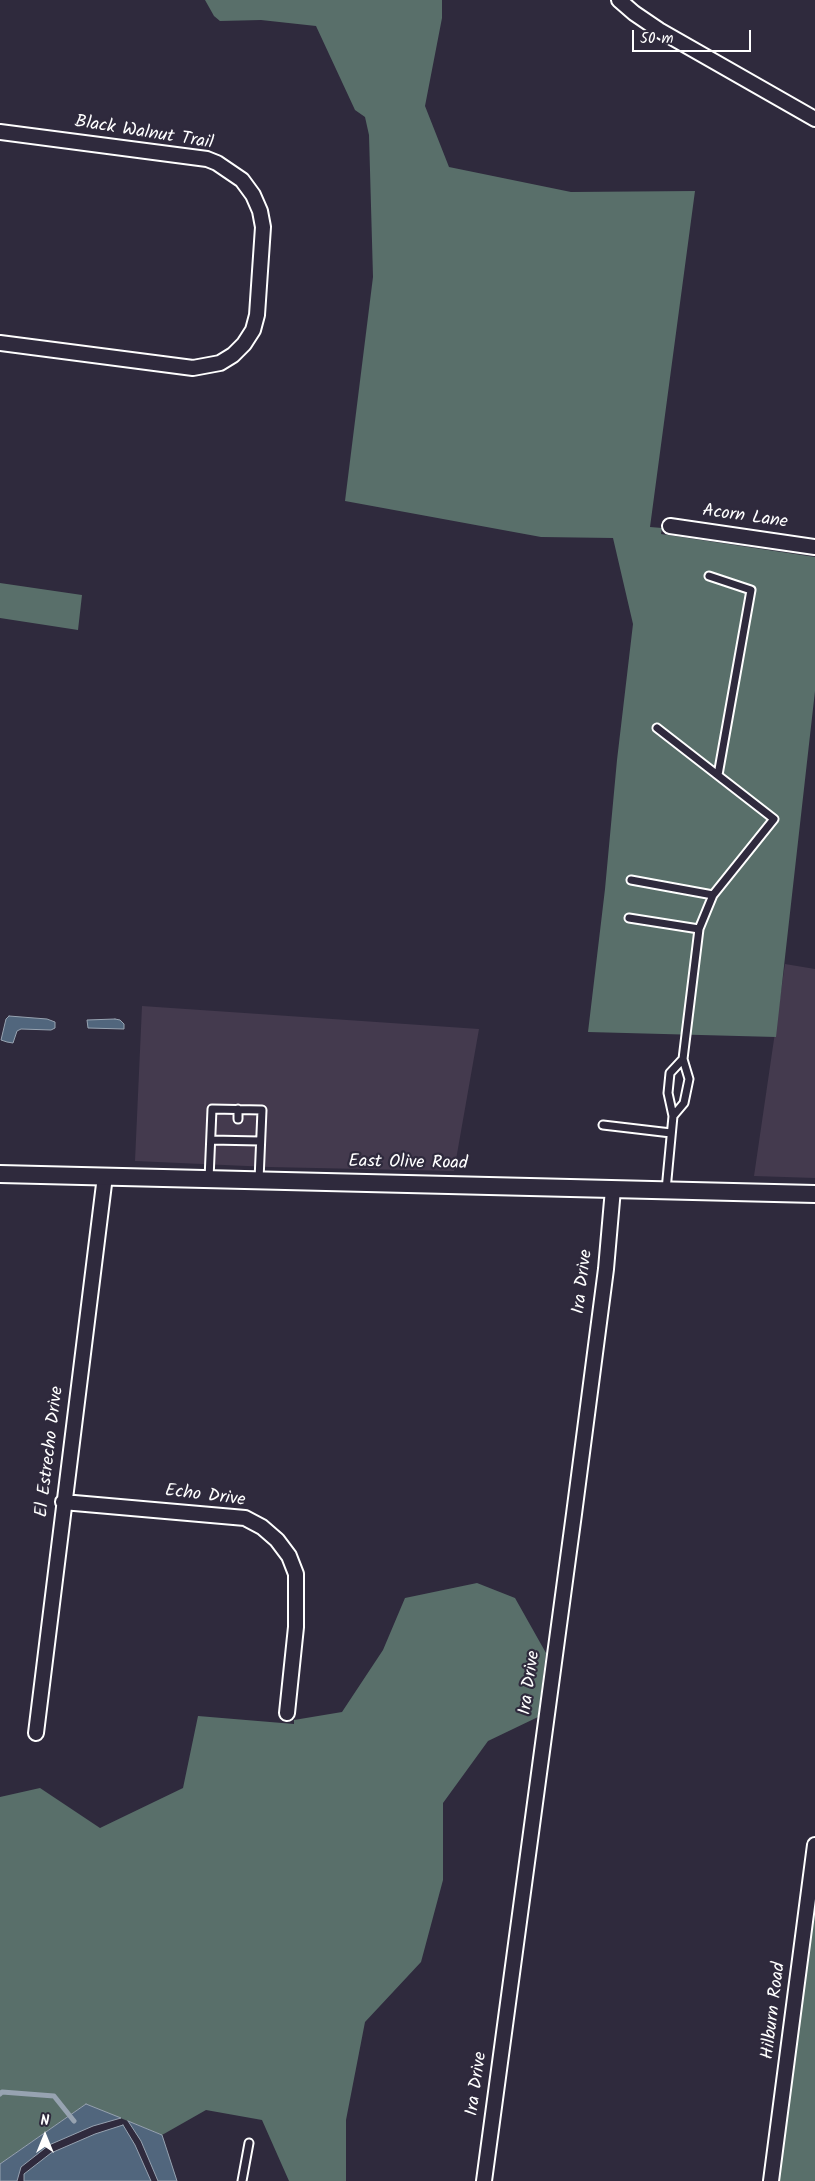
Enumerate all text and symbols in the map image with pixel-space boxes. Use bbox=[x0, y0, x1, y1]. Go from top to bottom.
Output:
scale bar bbox=[635, 20, 754, 52]
text: 50 m bbox=[640, 27, 674, 51]
street label: Black Walnut Trail bbox=[73, 112, 215, 156]
street label: Acorn Lane bbox=[701, 501, 789, 535]
street label: East Olive Road bbox=[348, 1152, 468, 1176]
street label: Ira Drive bbox=[569, 1249, 599, 1315]
street label: El Estrecho Drive bbox=[32, 1385, 70, 1519]
street label: Echo Drive bbox=[163, 1481, 247, 1513]
street label: Ira Drive bbox=[516, 1649, 546, 1717]
street label: Hilburn Road bbox=[758, 1961, 792, 2061]
street label: Ira Drive bbox=[463, 2050, 493, 2118]
text: N bbox=[41, 2110, 49, 2132]
north arrow bbox=[20, 2111, 70, 2161]

